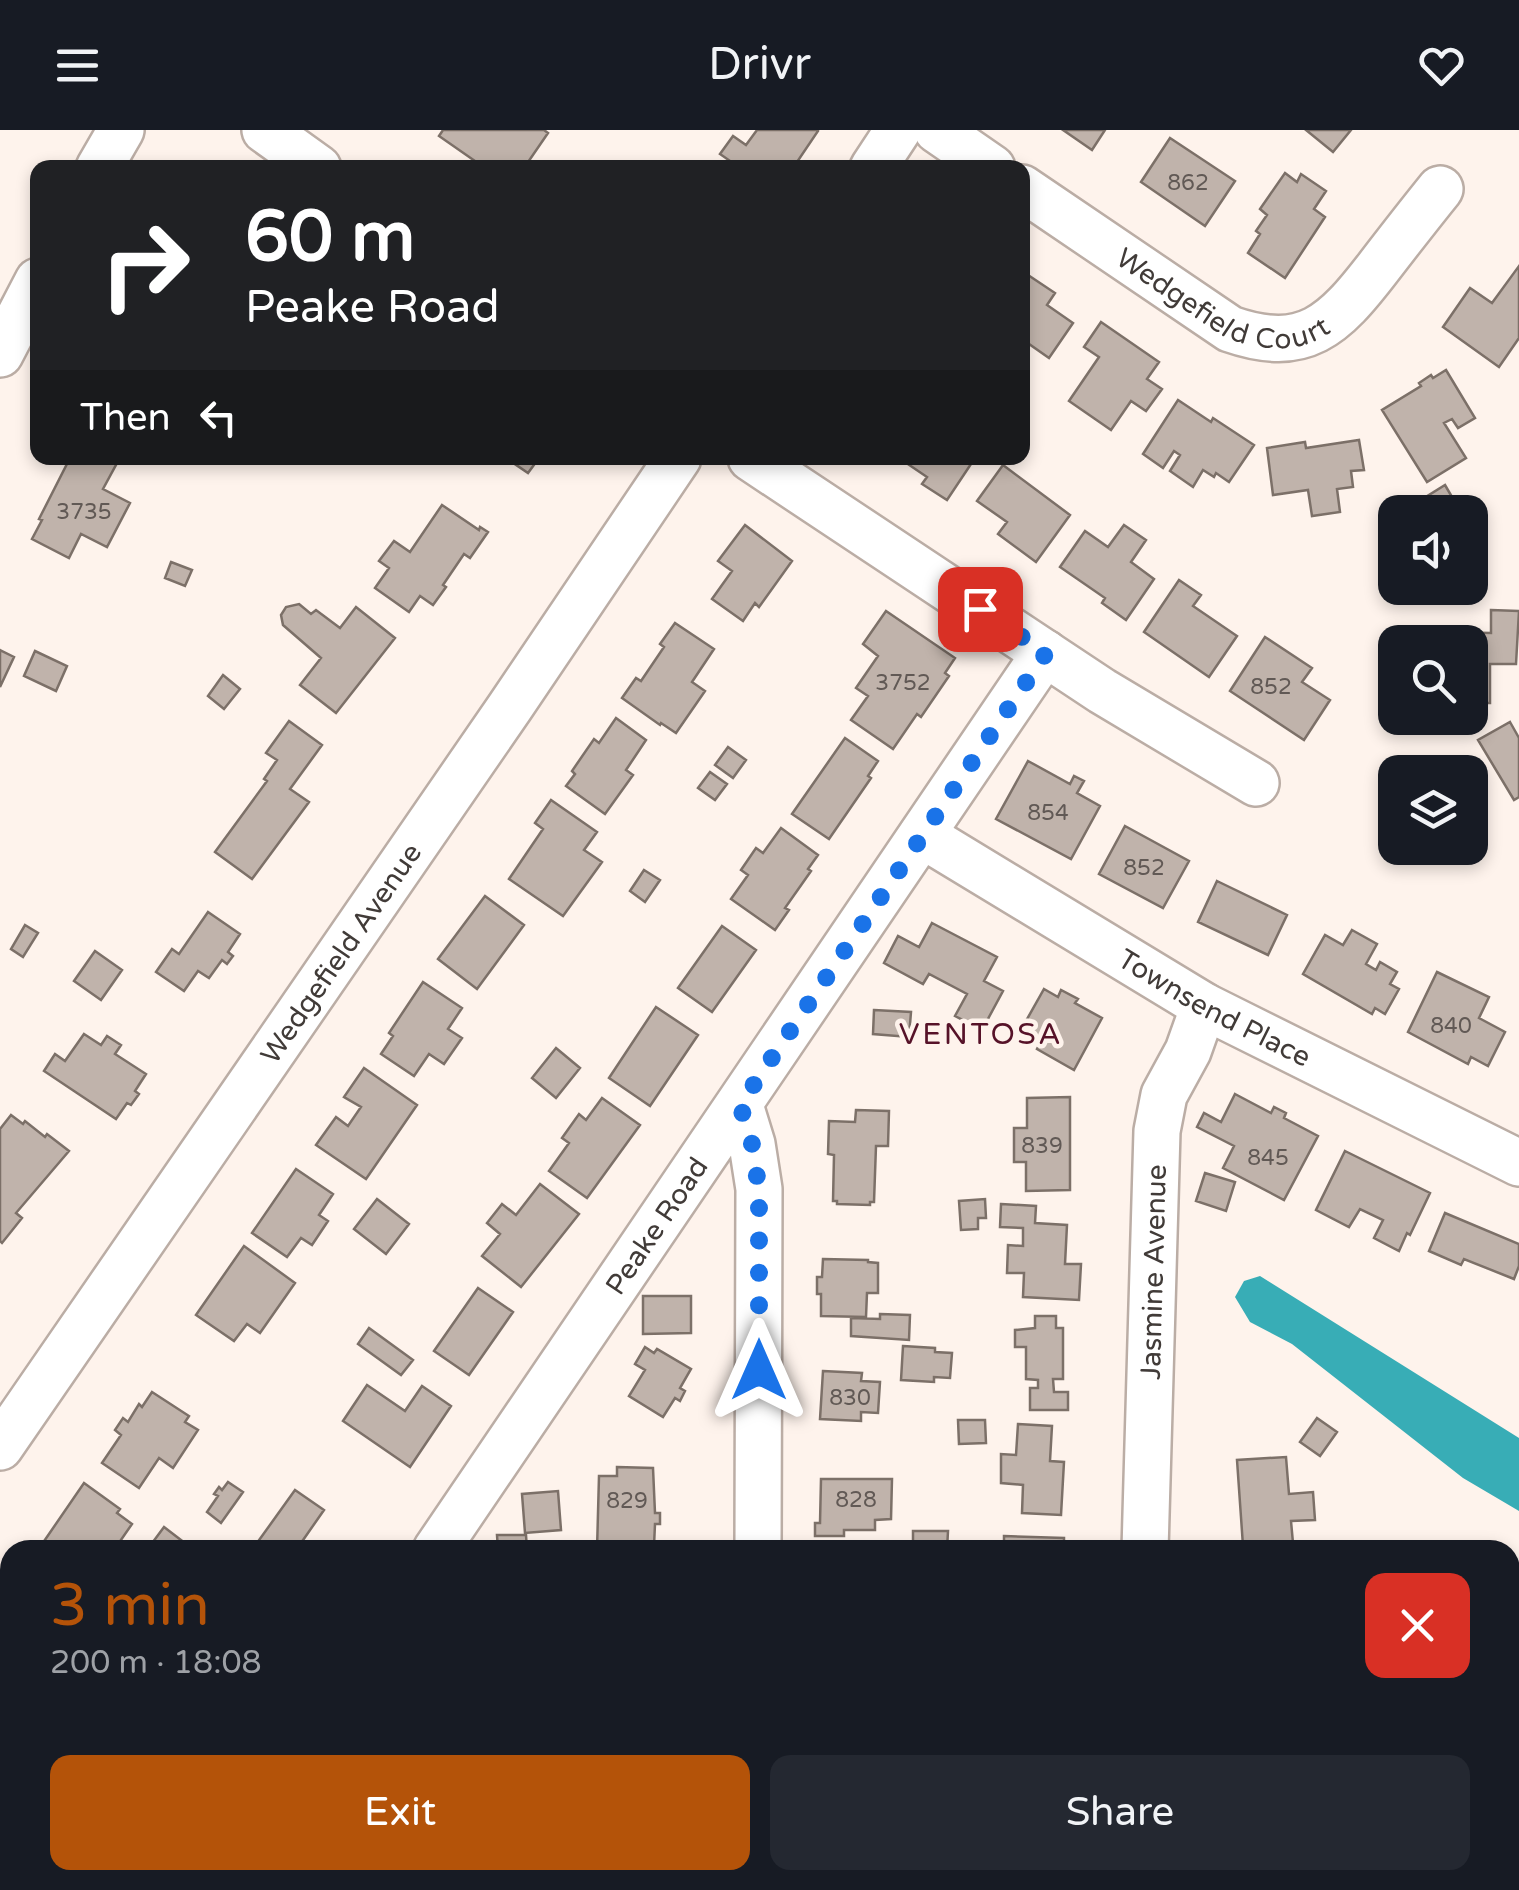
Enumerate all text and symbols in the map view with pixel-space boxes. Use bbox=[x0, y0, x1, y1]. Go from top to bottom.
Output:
icon: menu bbox=[50, 38, 105, 93]
text: Drivr bbox=[708, 38, 811, 92]
icon: heart bbox=[1414, 38, 1469, 93]
house number: 862 bbox=[1167, 170, 1209, 196]
text: 60 m bbox=[245, 196, 415, 280]
icon: right bbox=[80, 200, 210, 330]
street label: Wedgefield Court bbox=[1109, 241, 1336, 357]
text: Peake Road bbox=[245, 281, 500, 335]
icon: left bbox=[191, 390, 246, 445]
text: Then bbox=[80, 395, 171, 441]
map controls bbox=[1378, 495, 1488, 865]
button: sound bbox=[1378, 495, 1488, 605]
house number: 3735 bbox=[56, 499, 112, 525]
pin bbox=[938, 567, 1023, 652]
icon: arrive bbox=[953, 582, 1008, 637]
button: search bbox=[1378, 625, 1488, 735]
house number: 3752 bbox=[875, 670, 931, 696]
house number: 852 bbox=[1250, 674, 1292, 700]
button: layers bbox=[1378, 755, 1488, 865]
house number: 854 bbox=[1027, 800, 1069, 826]
street label: Wedgefield Avenue bbox=[254, 837, 429, 1070]
house number: 852 bbox=[1123, 855, 1165, 881]
street label: Townsend Place bbox=[1112, 942, 1316, 1075]
house number: 840 bbox=[1430, 1013, 1472, 1039]
district label: VENTOSA bbox=[899, 1016, 1063, 1053]
house number: 839 bbox=[1021, 1133, 1063, 1159]
house number: 845 bbox=[1247, 1145, 1289, 1171]
street label: Peake Road bbox=[598, 1151, 716, 1301]
street label: Jasmine Avenue bbox=[1134, 1164, 1174, 1380]
position arrow bbox=[707, 1318, 811, 1422]
house number: 830 bbox=[829, 1385, 871, 1411]
house number: 828 bbox=[835, 1487, 877, 1513]
house number: 829 bbox=[606, 1488, 648, 1514]
text: 3 min bbox=[50, 1570, 210, 1642]
button: close bbox=[1365, 1573, 1470, 1678]
text: 200 m · 18:08 bbox=[50, 1644, 262, 1682]
button: Exit bbox=[50, 1755, 750, 1870]
button: Share bbox=[770, 1755, 1470, 1870]

